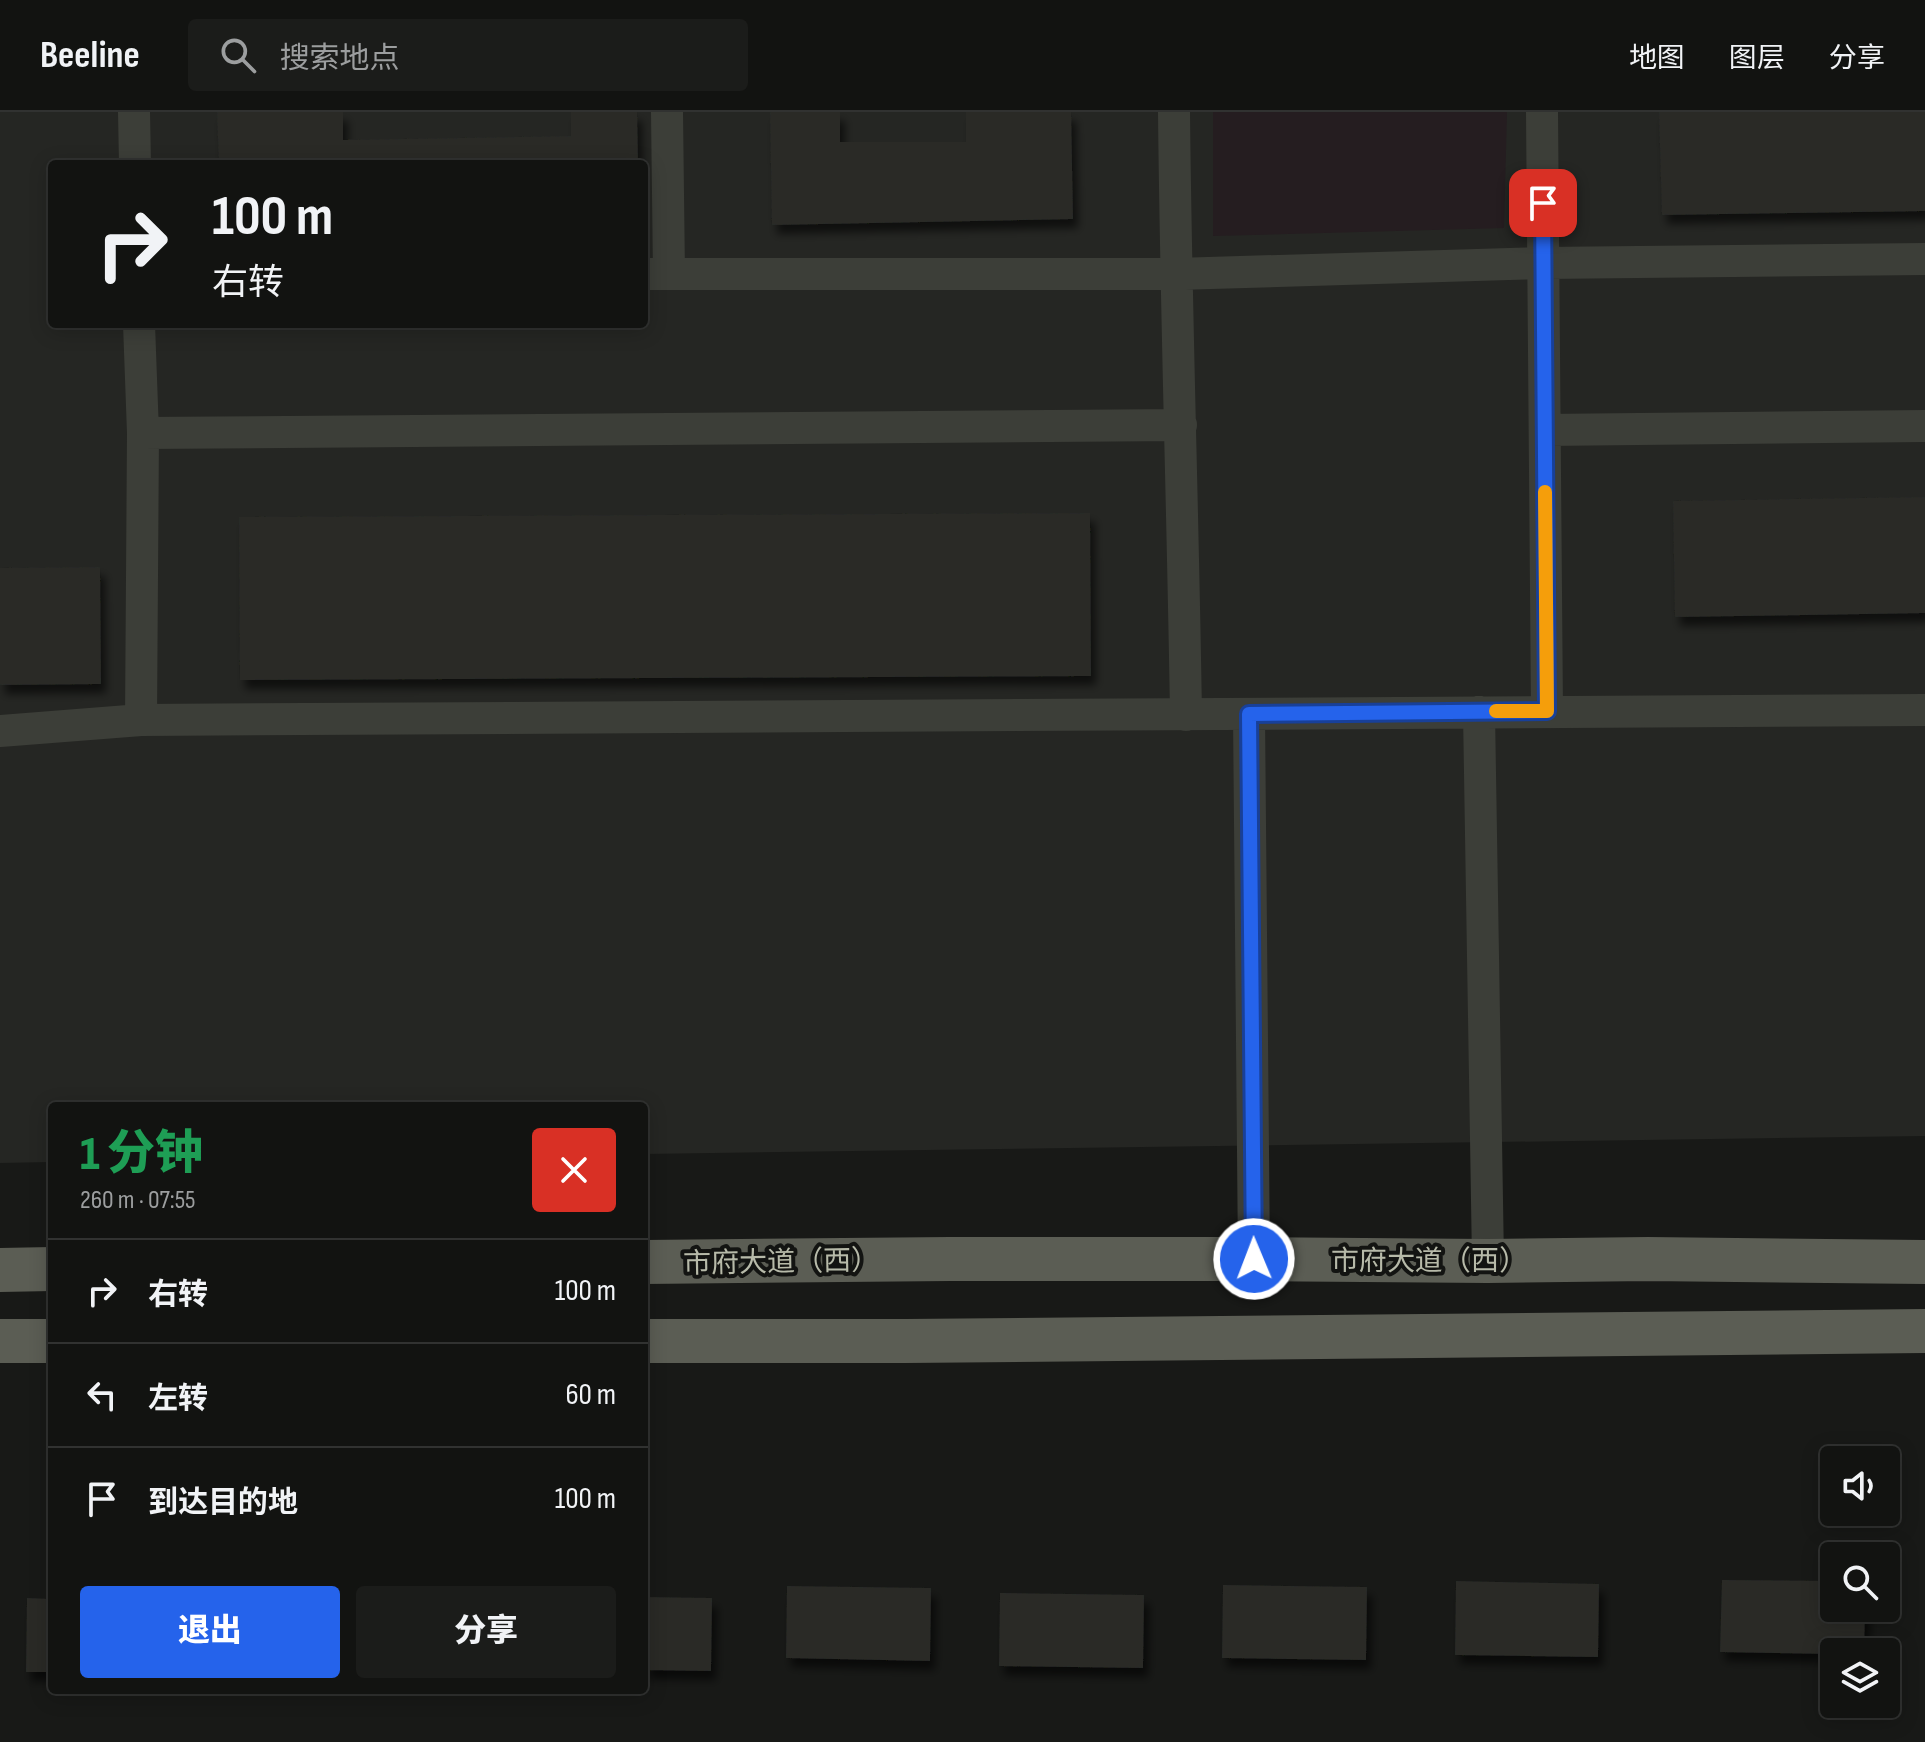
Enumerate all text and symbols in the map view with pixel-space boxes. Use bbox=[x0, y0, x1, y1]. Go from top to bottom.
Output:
search box bbox=[188, 19, 748, 91]
text: Beeline bbox=[40, 33, 140, 78]
icon: search bbox=[216, 33, 260, 77]
text: 搜索地点 bbox=[280, 41, 400, 77]
text: 地图 bbox=[1629, 42, 1685, 75]
text: 图层 bbox=[1729, 42, 1785, 75]
text: 分享 bbox=[1829, 42, 1885, 75]
pin bbox=[1509, 169, 1577, 237]
icon: arrive bbox=[1521, 181, 1565, 225]
text: 100 m bbox=[212, 184, 333, 251]
icon: right bbox=[80, 192, 184, 296]
text: 右转 bbox=[212, 262, 284, 305]
text: 1 分钟 bbox=[80, 1126, 203, 1183]
button: close bbox=[532, 1128, 616, 1212]
text: 260 m · 07:55 bbox=[80, 1185, 196, 1216]
position arrow bbox=[1212, 1217, 1296, 1301]
street label: 市府大道（西） bbox=[683, 1244, 879, 1281]
street label: 市府大道（西） bbox=[1331, 1245, 1527, 1278]
icon: right bbox=[80, 1269, 124, 1313]
text: 100 m bbox=[555, 1273, 616, 1309]
text: 右转 bbox=[148, 1277, 208, 1313]
icon: left bbox=[80, 1373, 124, 1417]
text: 60 m bbox=[565, 1377, 616, 1413]
text: 左转 bbox=[148, 1381, 208, 1417]
map controls bbox=[1820, 1446, 1900, 1718]
button: sound bbox=[1820, 1446, 1900, 1526]
icon: arrive bbox=[80, 1477, 124, 1521]
text: 100 m bbox=[555, 1481, 616, 1517]
text: 到达目的地 bbox=[148, 1485, 298, 1521]
button: search bbox=[1820, 1542, 1900, 1622]
button: 退出 bbox=[80, 1586, 340, 1678]
button: 分享 bbox=[356, 1586, 616, 1678]
button: layers bbox=[1820, 1638, 1900, 1718]

